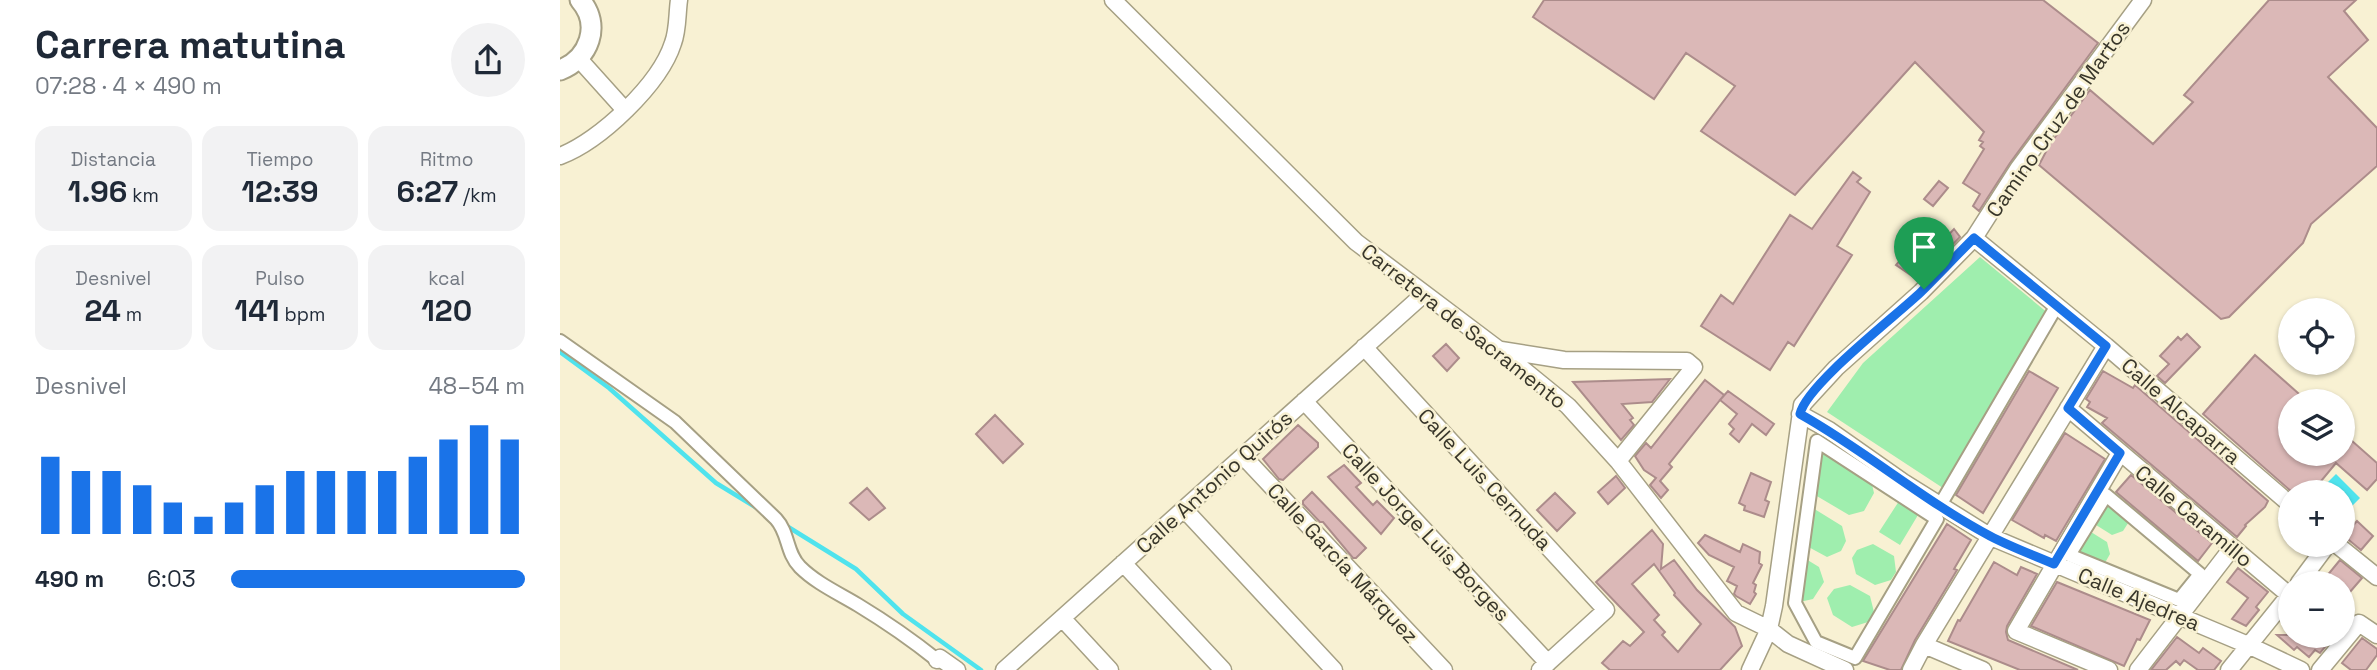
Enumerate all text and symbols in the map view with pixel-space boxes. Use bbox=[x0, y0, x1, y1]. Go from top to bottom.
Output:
street label: Camino Cruz de Martos bbox=[1980, 16, 2136, 222]
text: Carrera matutina bbox=[35, 21, 346, 69]
button: share bbox=[451, 23, 525, 97]
text: 07:28 · 4 × 490 m bbox=[35, 71, 222, 101]
text: Distancia bbox=[71, 147, 156, 172]
text: Tiempo bbox=[246, 147, 314, 172]
text: Ritmo bbox=[420, 147, 473, 172]
text: 1.96 bbox=[68, 172, 127, 211]
text: 12:39 bbox=[241, 172, 319, 211]
text: 6:27 bbox=[397, 172, 458, 211]
text: km bbox=[127, 183, 159, 208]
text: /km bbox=[458, 183, 497, 208]
pin bbox=[1894, 217, 1954, 289]
icon: arrive bbox=[1905, 228, 1943, 266]
street label: Carretera de Sacramento bbox=[1356, 237, 1572, 415]
text: Desnivel bbox=[75, 266, 151, 291]
text: Pulso bbox=[255, 266, 305, 291]
text: kcal bbox=[428, 266, 465, 291]
text: 24 bbox=[85, 291, 121, 330]
text: 141 bbox=[235, 291, 280, 330]
text: 120 bbox=[421, 291, 472, 330]
map controls bbox=[2278, 298, 2355, 648]
button: locate bbox=[2278, 298, 2355, 375]
text: m bbox=[121, 302, 142, 327]
text: bpm bbox=[280, 302, 325, 327]
street label: Calle Alcaparra bbox=[2116, 352, 2246, 470]
text: Desnivel bbox=[35, 371, 127, 401]
text: 48–54 m bbox=[428, 371, 525, 401]
button: layers bbox=[2278, 389, 2355, 466]
street label: Calle Luis Cernuda bbox=[1412, 402, 1558, 556]
street label: Calle Antonio Quirós bbox=[1130, 405, 1298, 559]
street label: Calle Jorge Luis Borges bbox=[1336, 437, 1516, 627]
street label: Calle Caramillo bbox=[2130, 459, 2258, 573]
street label: Calle García Márquez bbox=[1262, 477, 1424, 649]
button: + bbox=[2278, 480, 2355, 557]
street label: Calle Ajedrea bbox=[2074, 561, 2204, 637]
text: 490 m bbox=[35, 564, 104, 594]
text: 6:03 bbox=[147, 564, 196, 594]
button: − bbox=[2278, 571, 2355, 648]

